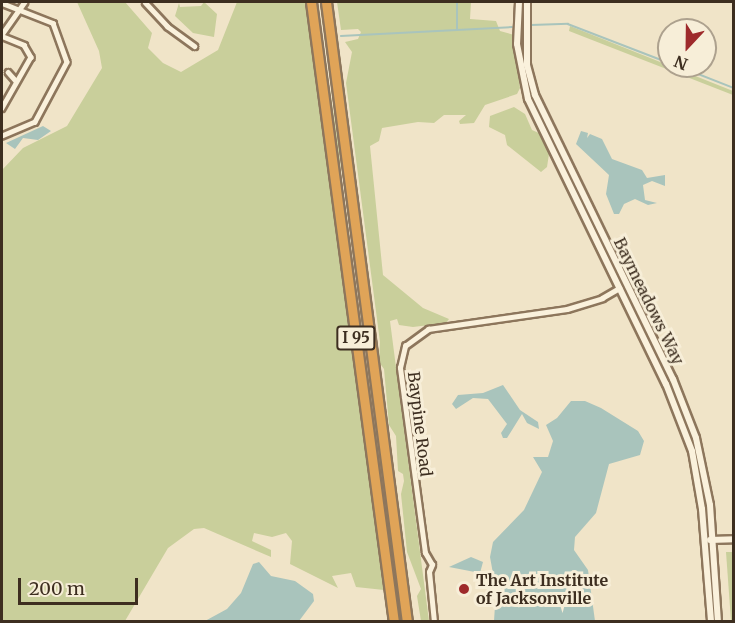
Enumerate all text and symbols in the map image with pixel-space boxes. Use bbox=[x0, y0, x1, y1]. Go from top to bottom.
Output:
north arrow bbox=[657, 18, 717, 78]
text: N bbox=[671, 51, 691, 74]
street label: Baymeadows Way bbox=[610, 234, 688, 368]
road number: I 95 bbox=[335, 326, 377, 350]
street label: Baypine Road bbox=[404, 370, 436, 478]
scale bar bbox=[21, 566, 141, 604]
place label: The Art Institute of Jacksonville bbox=[476, 570, 608, 608]
text: 200 m bbox=[29, 577, 85, 600]
marker: The Art Institute of Jacksonville bbox=[457, 582, 471, 596]

